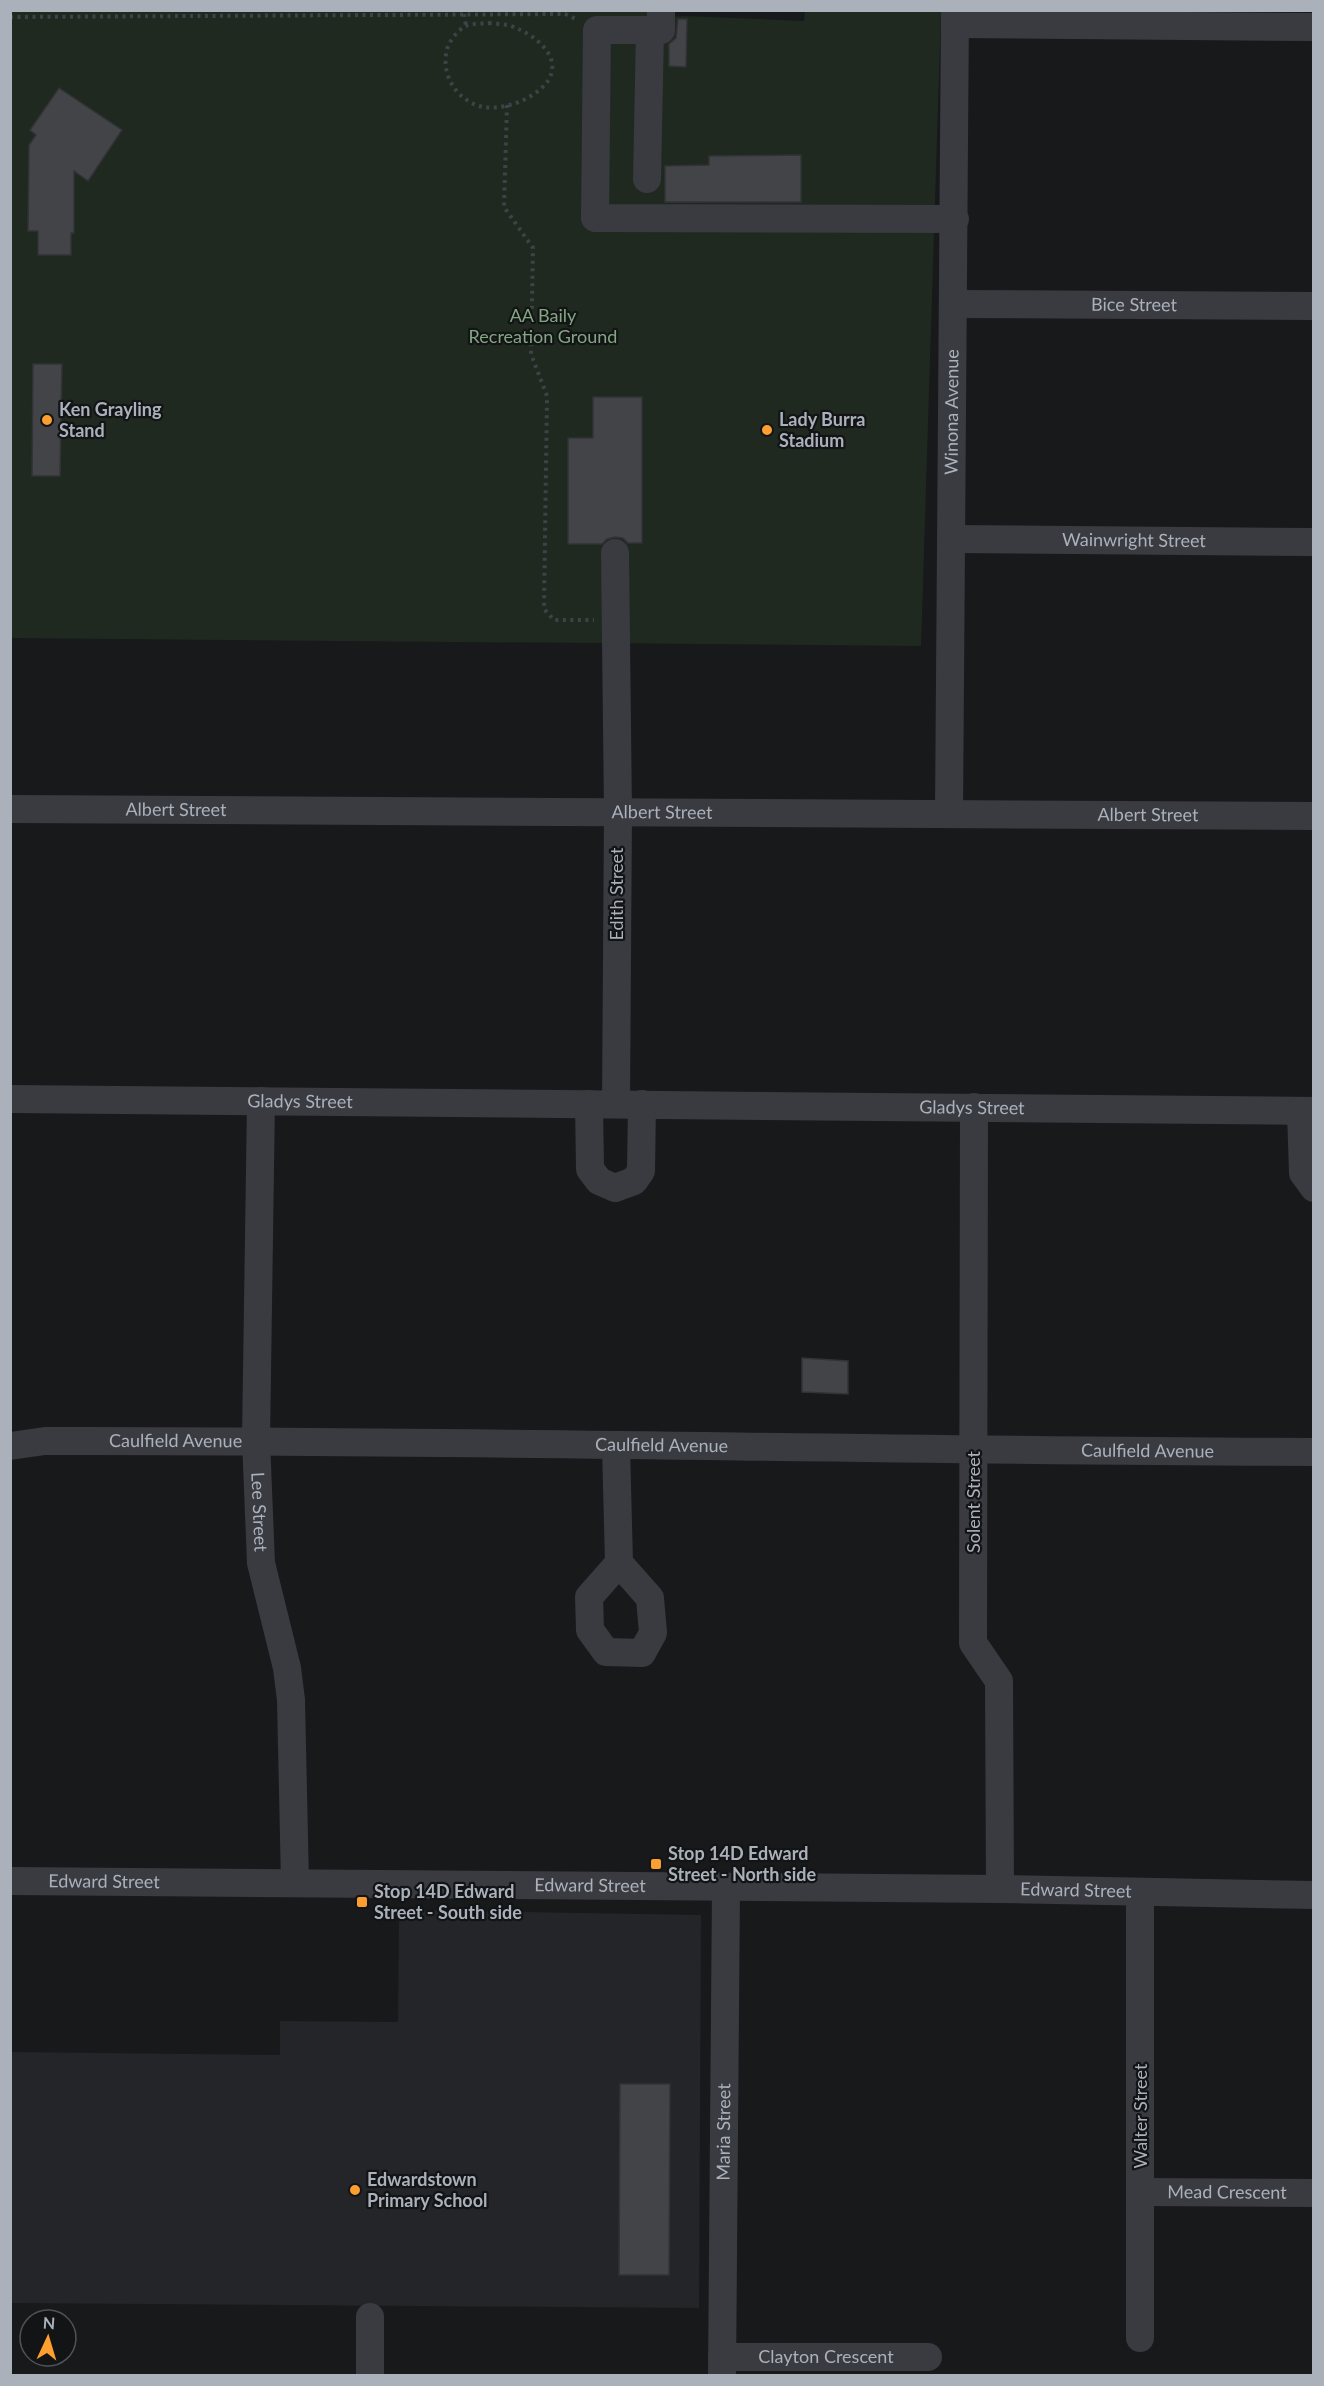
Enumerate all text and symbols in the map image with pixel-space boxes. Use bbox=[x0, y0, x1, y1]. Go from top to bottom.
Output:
street label: Bice Street bbox=[1091, 293, 1178, 315]
park label: AA Baily Recreation Ground bbox=[469, 304, 617, 347]
street label: Winona Avenue bbox=[940, 349, 962, 475]
place label: Ken Grayling Stand bbox=[59, 398, 162, 441]
place label: Lady Burra Stadium bbox=[779, 408, 865, 451]
marker: Ken Grayling Stand bbox=[40, 413, 54, 427]
marker: Lady Burra Stadium bbox=[760, 423, 774, 437]
street label: Wainwright Street bbox=[1062, 528, 1207, 551]
street label: Albert Street bbox=[125, 798, 227, 820]
street label: Albert Street bbox=[611, 800, 713, 823]
street label: Albert Street bbox=[1097, 803, 1199, 825]
street label: Edith Street bbox=[605, 847, 627, 940]
street label: Gladys Street bbox=[247, 1089, 353, 1112]
street label: Gladys Street bbox=[919, 1095, 1025, 1118]
street label: Caulfield Avenue bbox=[109, 1429, 242, 1451]
street label: Caulfield Avenue bbox=[595, 1433, 728, 1456]
street label: Caulfield Avenue bbox=[1081, 1439, 1214, 1462]
street label: Solent Street bbox=[962, 1450, 984, 1553]
street label: Lee Street bbox=[247, 1472, 273, 1553]
place label: Stop 14D Edward Street - North side bbox=[668, 1842, 816, 1885]
marker: Stop 14D Edward Street - North side bbox=[649, 1857, 663, 1871]
street label: Edward Street bbox=[48, 1869, 160, 1892]
street label: Edward Street bbox=[534, 1873, 646, 1896]
street label: Edward Street bbox=[1020, 1877, 1132, 1902]
place label: Stop 14D Edward Street - South side bbox=[374, 1880, 522, 1923]
marker: Stop 14D Edward Street - South side bbox=[355, 1895, 369, 1909]
street label: Walter Street bbox=[1129, 2063, 1151, 2168]
street label: Maria Street bbox=[712, 2083, 734, 2181]
place label: Edwardstown Primary School bbox=[367, 2168, 487, 2211]
street label: Mead Crescent bbox=[1167, 2180, 1287, 2203]
marker: Edwardstown Primary School bbox=[348, 2183, 362, 2197]
north arrow bbox=[18, 2308, 78, 2368]
text: N bbox=[42, 2313, 56, 2332]
street label: Clayton Crescent bbox=[758, 2345, 894, 2367]

